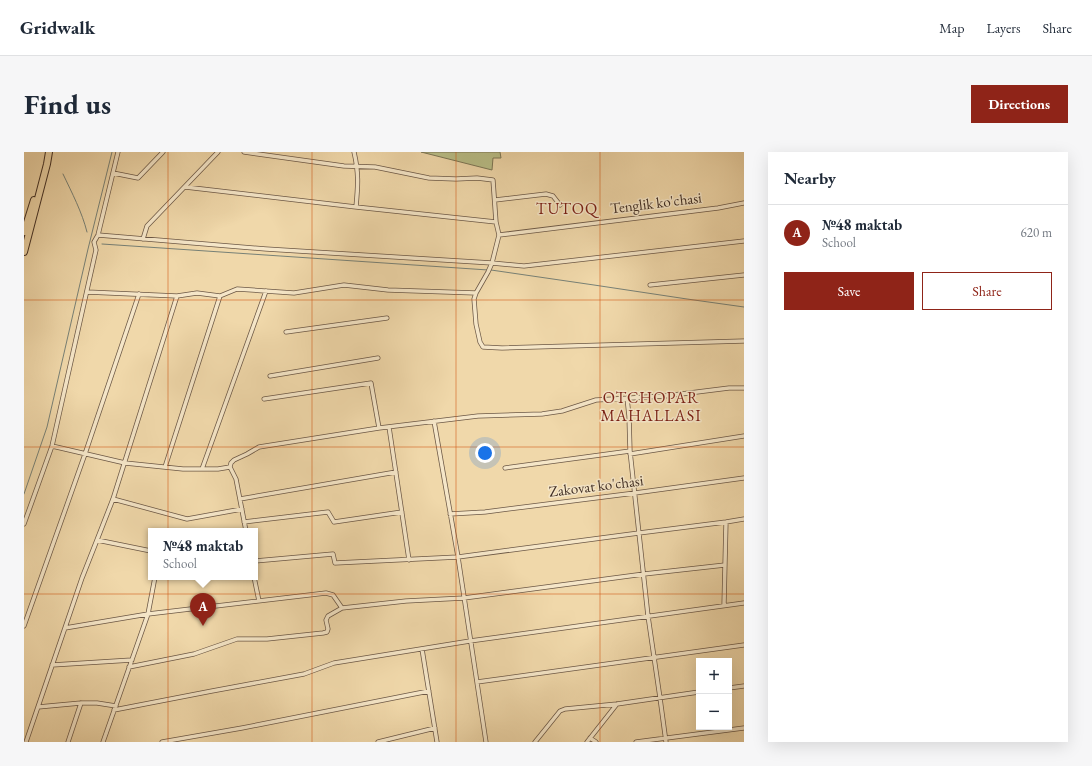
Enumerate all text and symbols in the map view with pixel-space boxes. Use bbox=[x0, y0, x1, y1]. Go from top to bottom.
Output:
text: Gridwalk bbox=[20, 15, 95, 40]
text: Map bbox=[939, 19, 964, 37]
text: Layers bbox=[986, 19, 1021, 37]
text: Share bbox=[1043, 19, 1072, 37]
button: Directions bbox=[971, 85, 1068, 123]
text: Find us bbox=[24, 86, 111, 122]
text: Nearby bbox=[784, 167, 836, 189]
street label: Tenglik ko'chasi bbox=[609, 187, 703, 218]
district label: TUTOQ bbox=[536, 198, 600, 219]
text: №48 maktab bbox=[822, 215, 902, 234]
text: A bbox=[792, 224, 802, 241]
text: 620 m bbox=[1021, 224, 1052, 241]
text: School bbox=[822, 234, 856, 251]
button: Save bbox=[784, 272, 914, 310]
button: Share bbox=[922, 272, 1052, 310]
district label: OTCHOPAR MAHALLASI bbox=[600, 387, 702, 426]
your location bbox=[475, 443, 495, 463]
street label: Zakovat ko'chasi bbox=[548, 470, 645, 501]
popup bbox=[148, 528, 258, 580]
text: №48 maktab bbox=[163, 536, 243, 555]
text: School bbox=[163, 555, 197, 572]
pin: A bbox=[190, 593, 216, 626]
map controls bbox=[696, 658, 732, 730]
button: + bbox=[696, 658, 732, 694]
button: − bbox=[696, 694, 732, 730]

